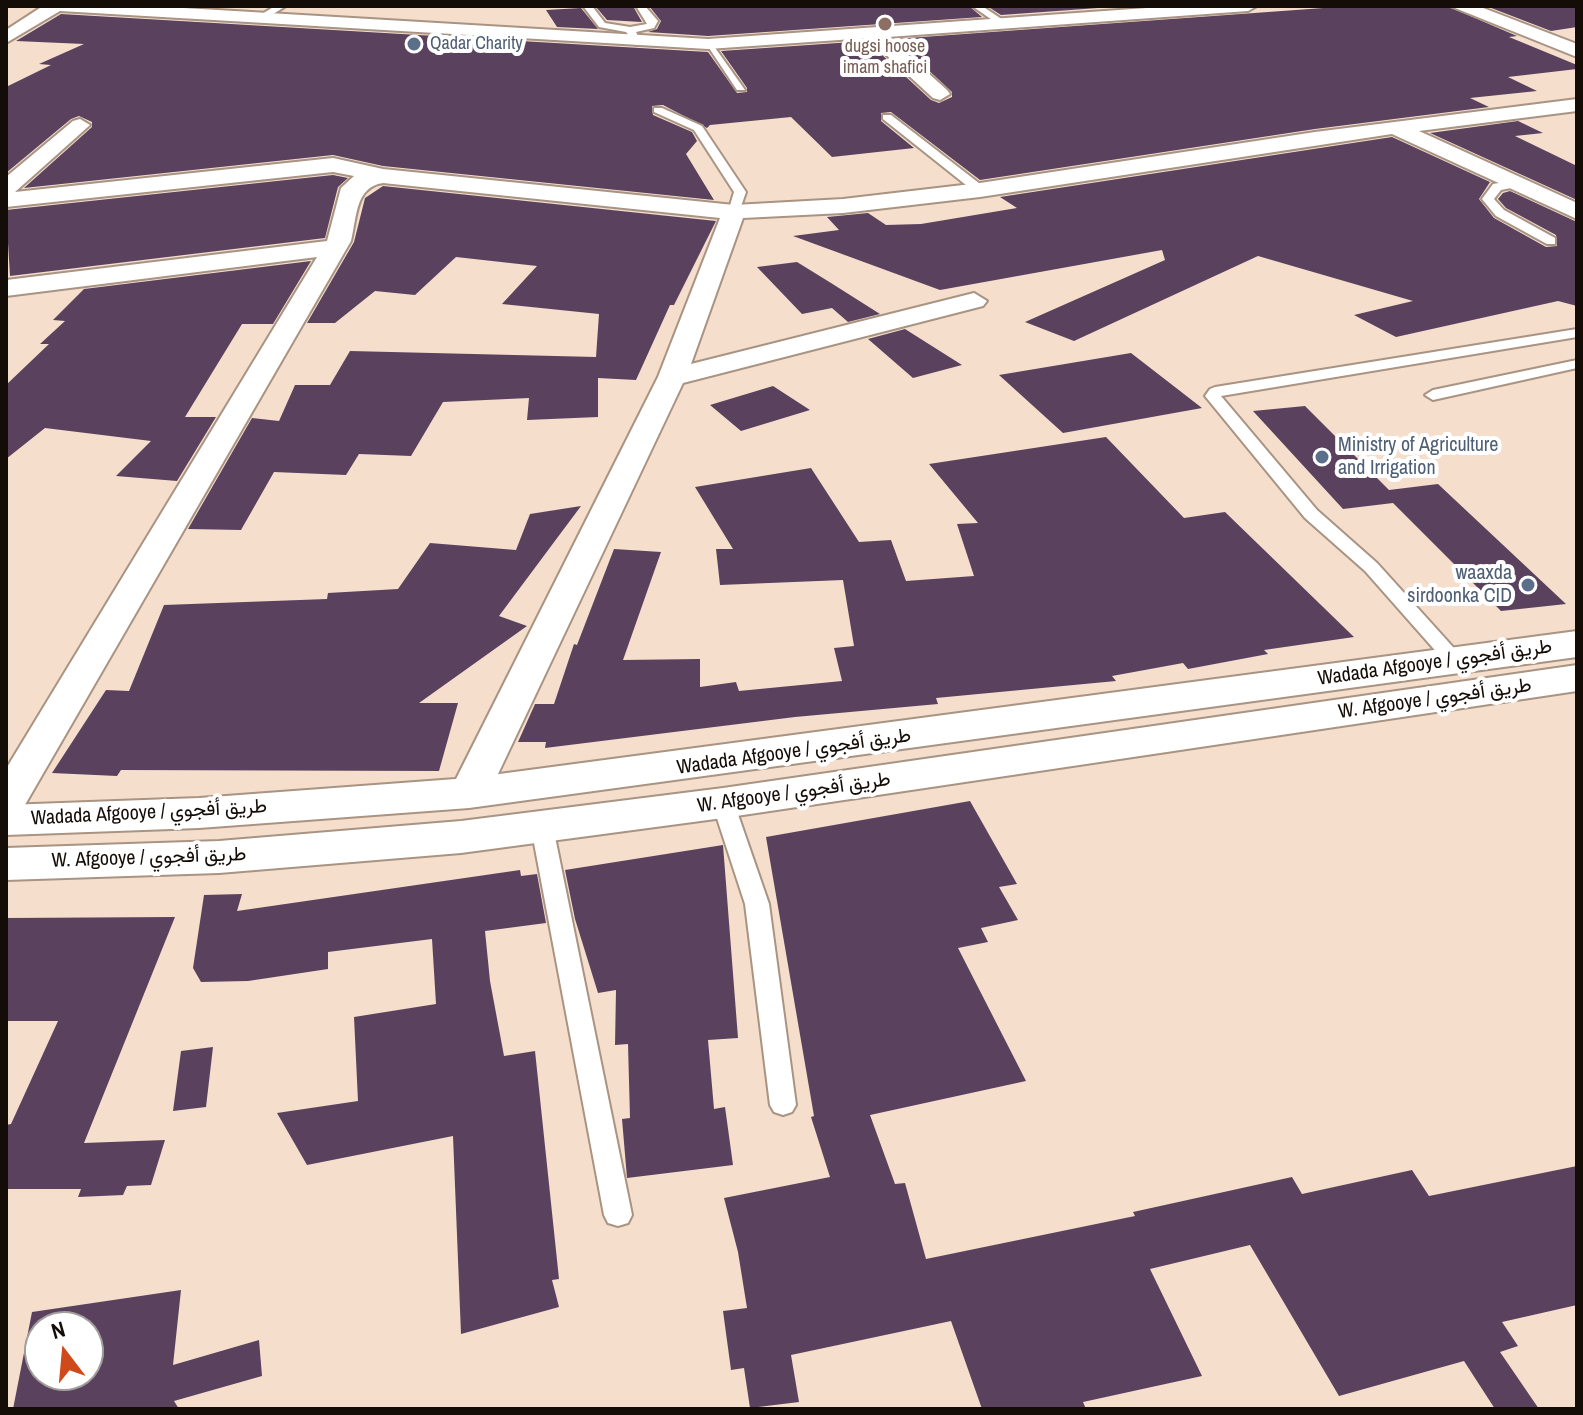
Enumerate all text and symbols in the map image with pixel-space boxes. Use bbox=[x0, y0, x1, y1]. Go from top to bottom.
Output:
marker: dugsi hoose imam shafici bbox=[876, 15, 894, 33]
place label: Qadar Charity bbox=[430, 33, 523, 55]
marker: Qadar Charity bbox=[405, 35, 423, 53]
place label: dugsi hoose imam shafici bbox=[843, 36, 927, 78]
place label: Ministry of Agriculture and Irrigation bbox=[1338, 434, 1498, 481]
marker: Ministry of Agriculture and Irrigation bbox=[1313, 448, 1331, 466]
place label: waaxda sirdoonka CID bbox=[1407, 562, 1512, 609]
marker: waaxda sirdoonka CID bbox=[1519, 576, 1537, 594]
street label: Wadada Afgooye / طريق أفجوي bbox=[1316, 635, 1554, 691]
street label: W. Afgooye / طريق أفجوي bbox=[1337, 674, 1533, 724]
street label: Wadada Afgooye / طريق أفجوي bbox=[675, 724, 913, 780]
street label: W. Afgooye / طريق أفجوي bbox=[696, 768, 892, 818]
street label: Wadada Afgooye / طريق أفجوي bbox=[30, 795, 268, 831]
street label: W. Afgooye / طريق أفجوي bbox=[51, 843, 247, 873]
north arrow bbox=[24, 1311, 104, 1391]
text: N bbox=[48, 1314, 68, 1346]

